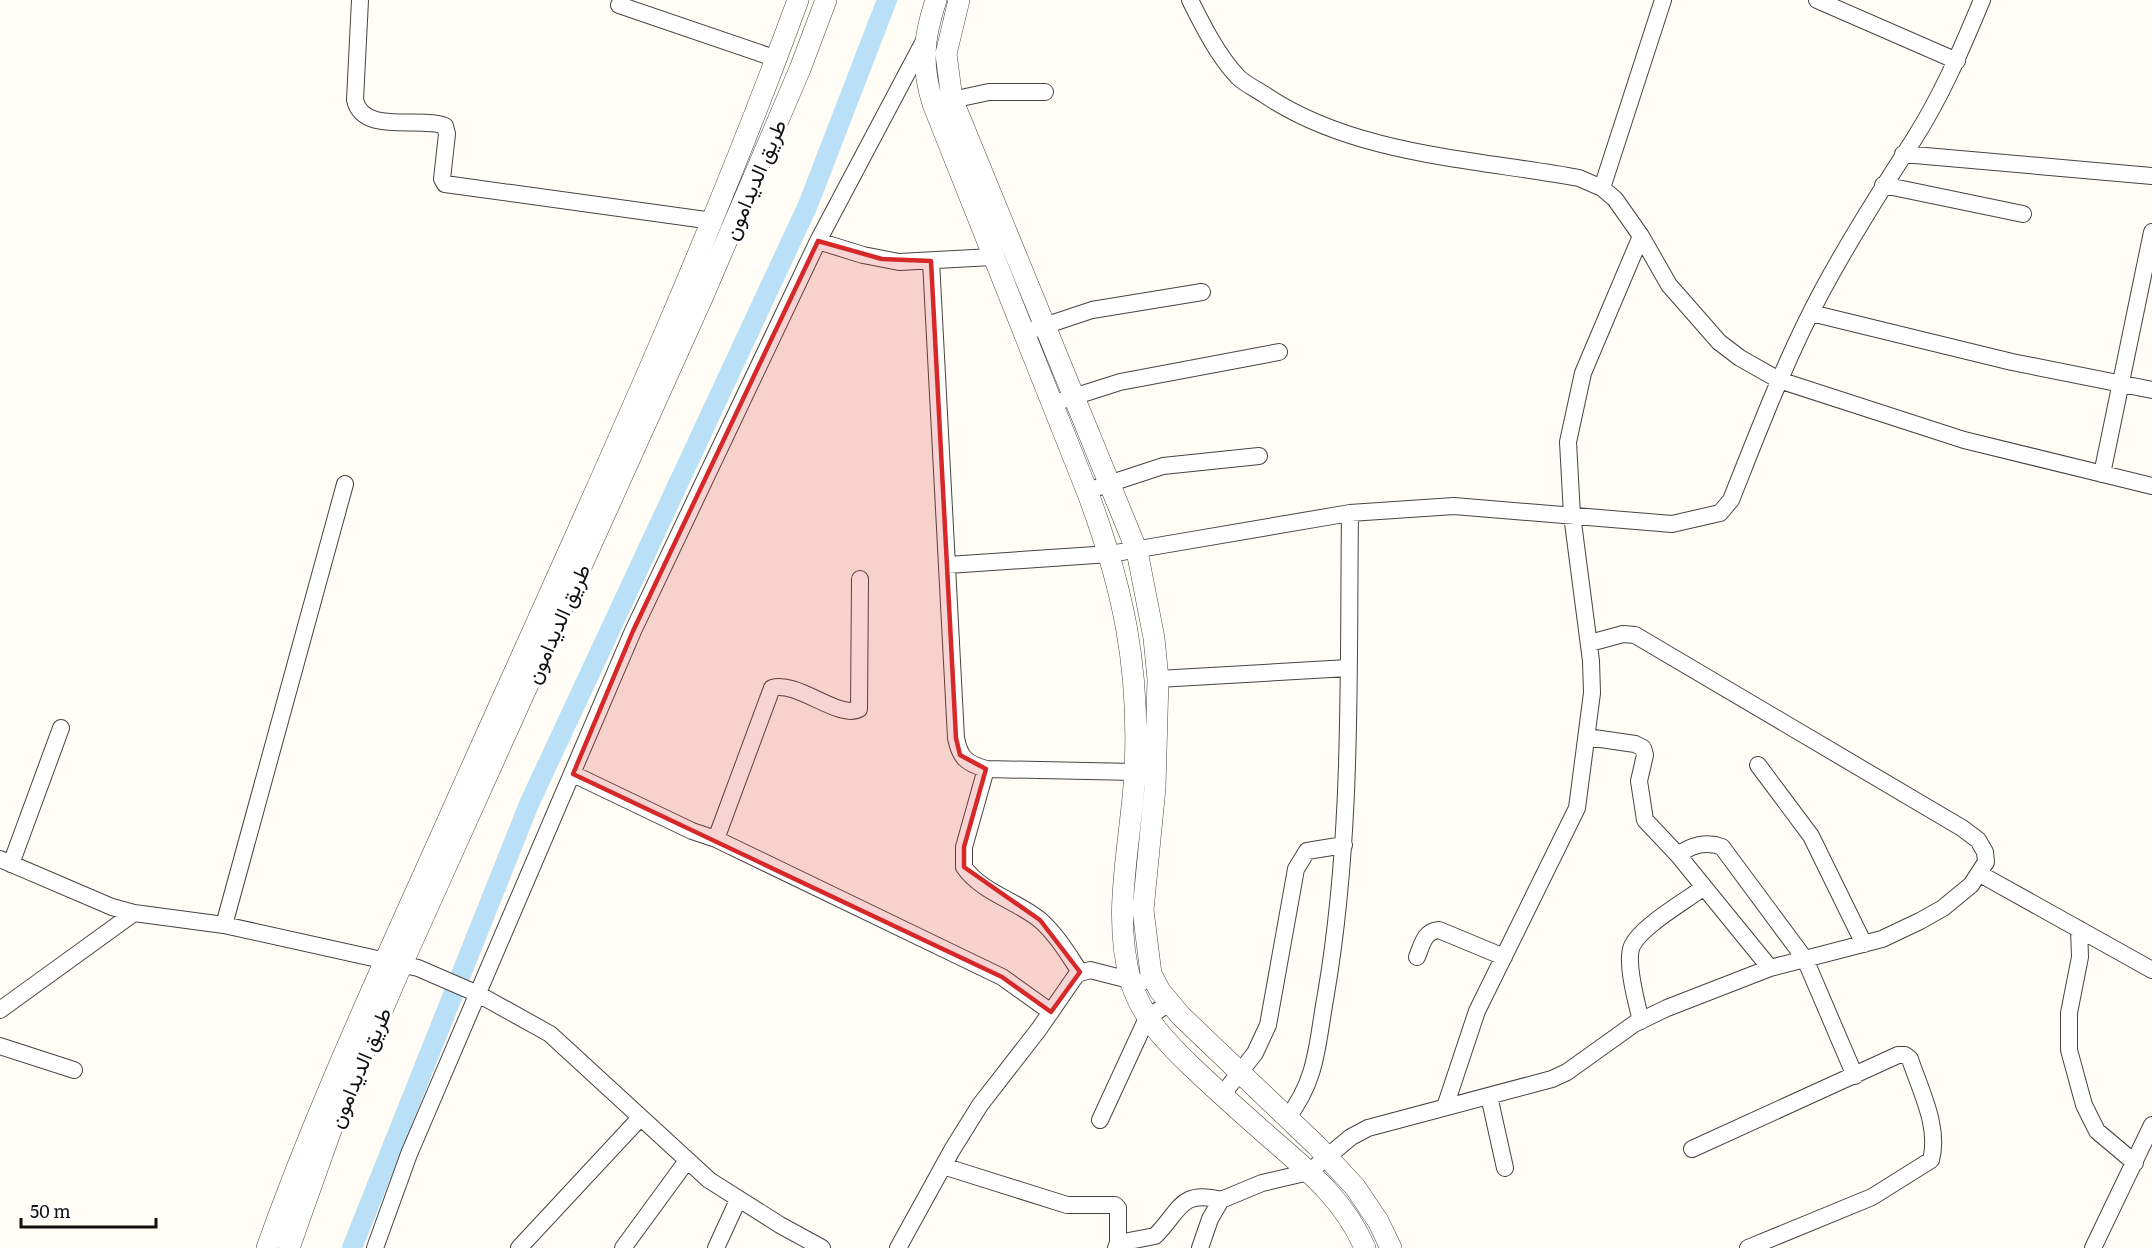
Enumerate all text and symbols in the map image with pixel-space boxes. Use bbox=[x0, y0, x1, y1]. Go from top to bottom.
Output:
street label: طريق الديدامون bbox=[714, 114, 792, 244]
street label: طريق الديدامون bbox=[516, 558, 596, 688]
street label: طريق الديدامون bbox=[319, 1002, 397, 1132]
scale bar bbox=[21, 1191, 156, 1229]
text: 50 m bbox=[30, 1197, 71, 1224]

